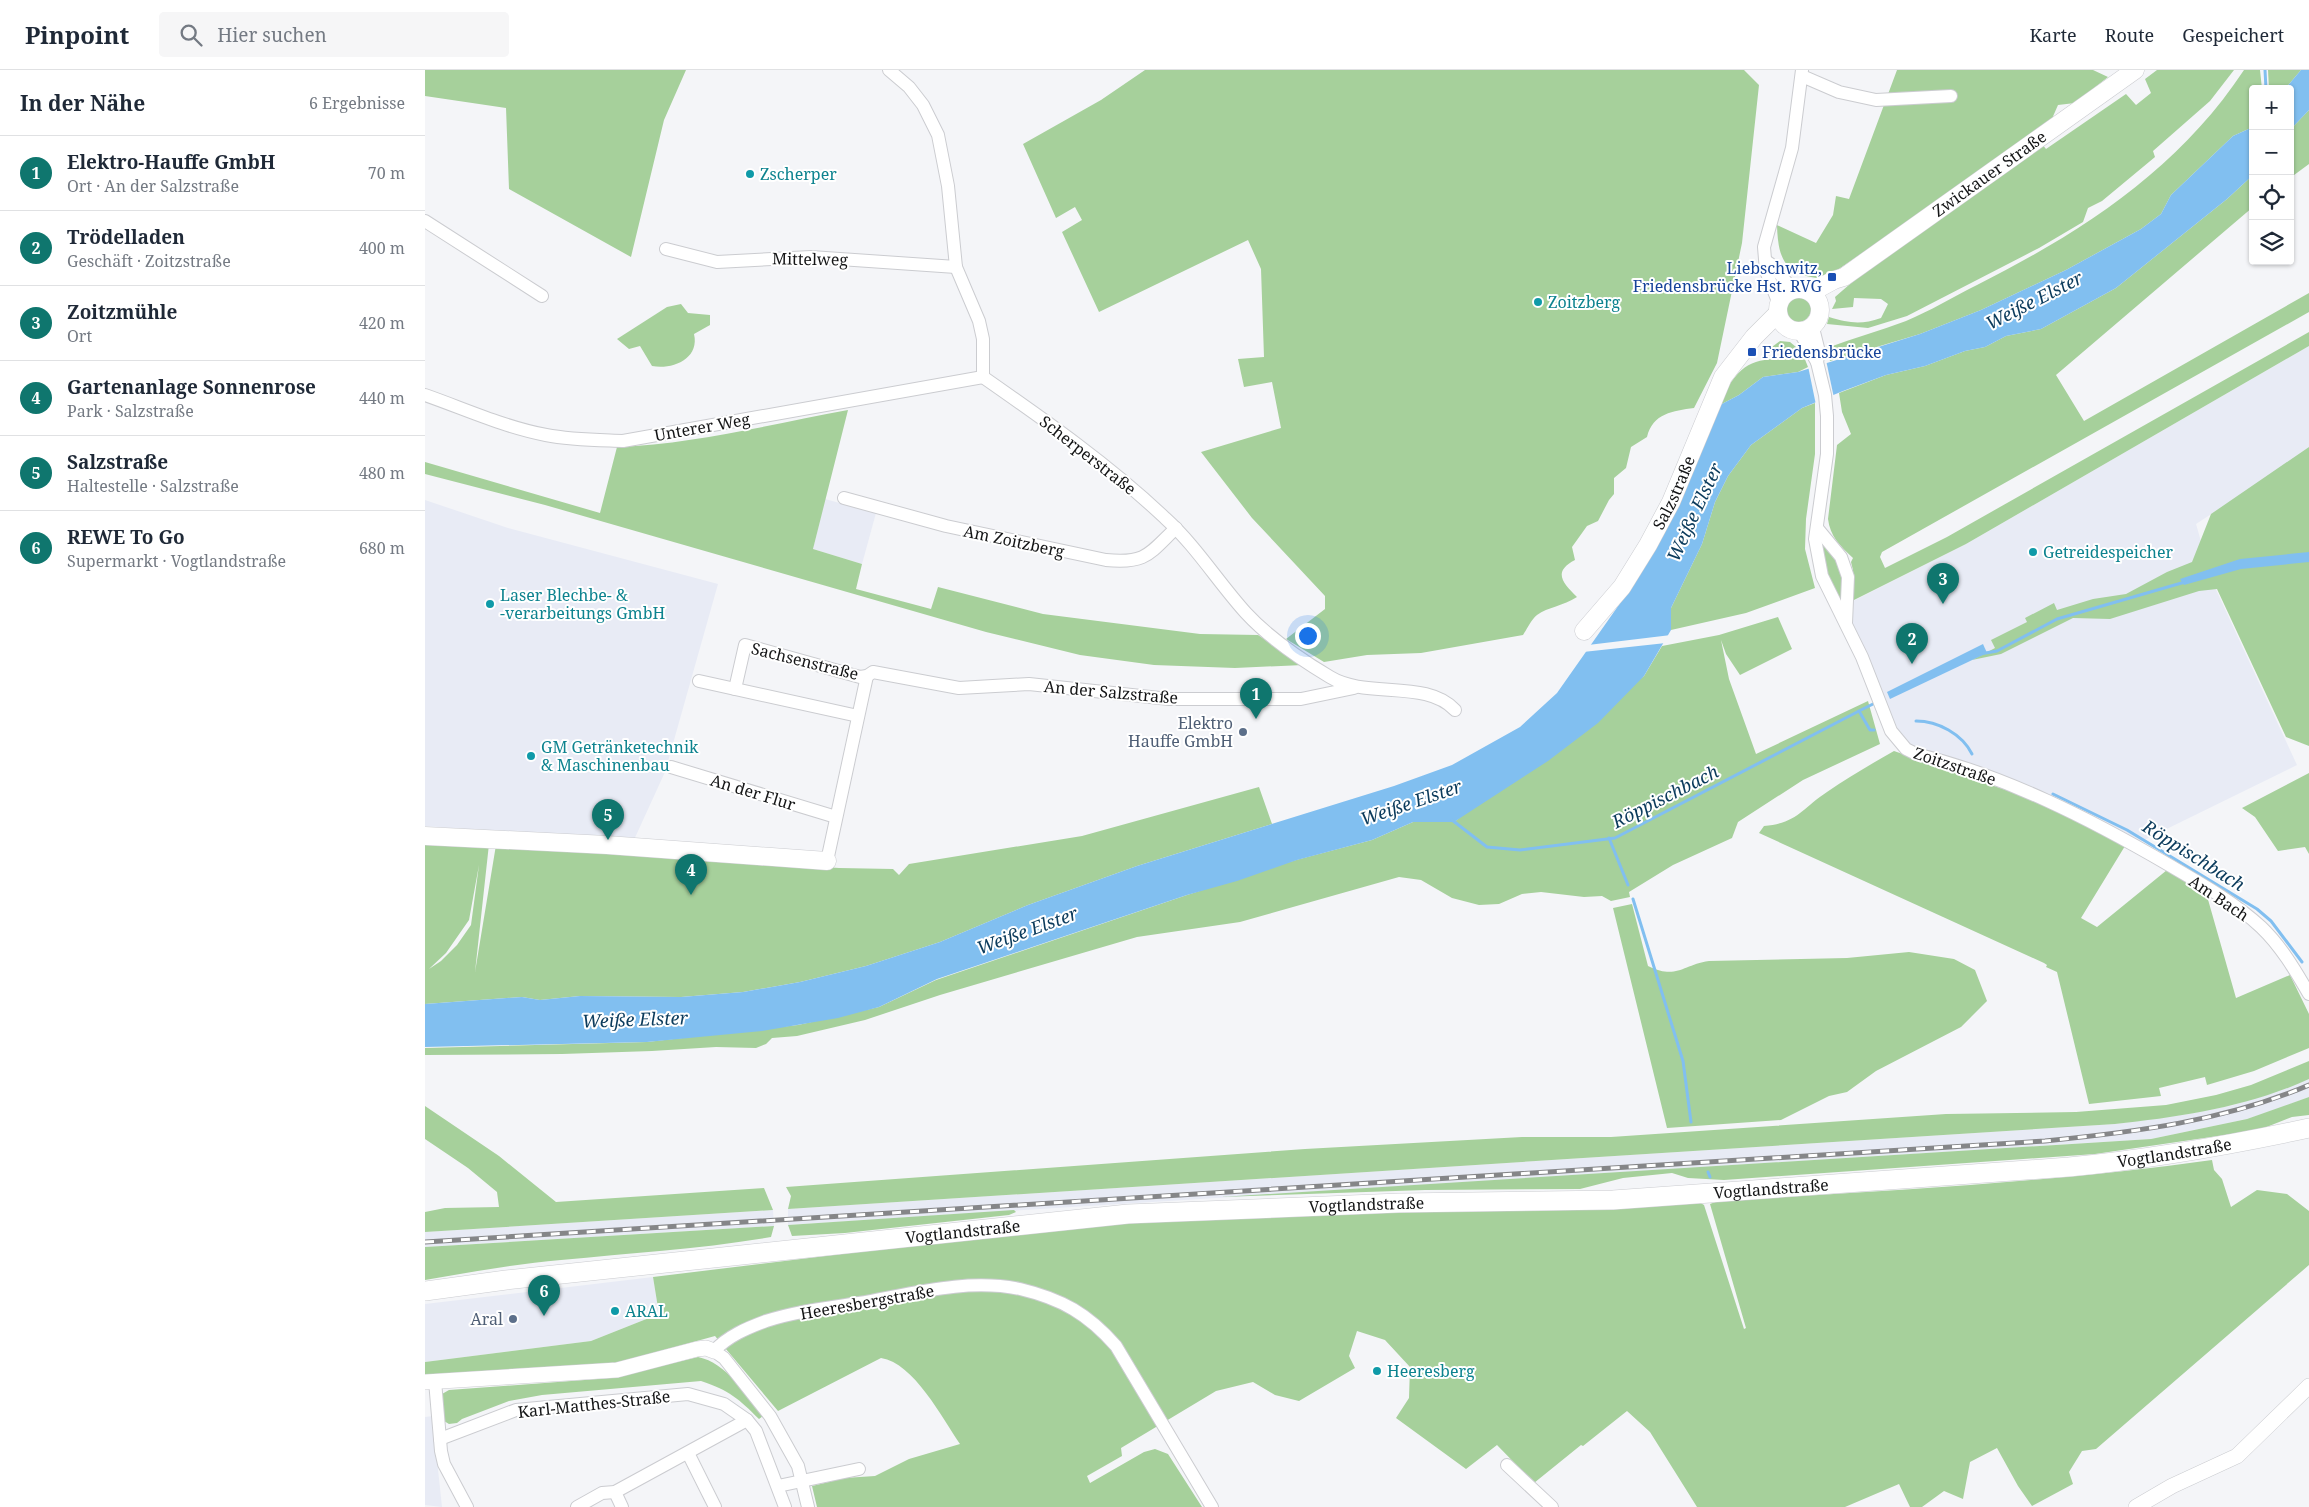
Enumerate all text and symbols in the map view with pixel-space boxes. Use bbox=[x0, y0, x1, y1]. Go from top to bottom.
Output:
search box bbox=[159, 12, 509, 57]
text: Pinpoint bbox=[25, 18, 129, 51]
icon: search bbox=[177, 21, 205, 49]
text: Hier suchen bbox=[217, 22, 327, 48]
text: Karte bbox=[2029, 23, 2077, 47]
text: Route bbox=[2105, 23, 2154, 47]
text: Gespeichert bbox=[2182, 23, 2284, 47]
map controls bbox=[2249, 85, 2294, 265]
button: + bbox=[2249, 85, 2294, 130]
text: In der Nähe bbox=[20, 89, 145, 117]
text: 6 Ergebnisse bbox=[309, 92, 405, 114]
street label: Zwickauer Straße bbox=[1928, 126, 2051, 222]
button: − bbox=[2249, 130, 2294, 175]
text: Elektro-Hauffe GmbH bbox=[67, 149, 275, 175]
text: 1 bbox=[31, 162, 41, 184]
text: 70 m bbox=[368, 162, 405, 184]
place label: Zscherper bbox=[760, 163, 837, 185]
marker: Zscherper bbox=[744, 168, 756, 180]
text: Ort · An der Salzstraße bbox=[67, 175, 239, 197]
button: locate bbox=[2249, 175, 2294, 220]
button: layers bbox=[2249, 220, 2294, 265]
text: Trödelladen bbox=[67, 224, 185, 250]
text: 2 bbox=[31, 237, 41, 259]
text: 400 m bbox=[359, 237, 405, 259]
street label: Mittelweg bbox=[772, 247, 849, 271]
text: Geschäft · Zoitzstraße bbox=[67, 250, 231, 272]
place label: Liebschwitz, Friedensbrücke Hst. RVG bbox=[1633, 257, 1823, 297]
water label: Weiße Elster bbox=[1981, 265, 2087, 335]
marker: Liebschwitz, Friedensbrücke Hst. RVG bbox=[1826, 271, 1838, 283]
place label: Zoitzberg bbox=[1548, 291, 1621, 313]
marker: Zoitzberg bbox=[1532, 296, 1544, 308]
text: Zoitzmühle bbox=[67, 299, 177, 325]
text: 3 bbox=[31, 312, 41, 334]
text: 420 m bbox=[359, 312, 405, 334]
text: Ort bbox=[67, 325, 92, 347]
place label: Friedensbrücke bbox=[1762, 341, 1882, 363]
marker: Friedensbrücke bbox=[1746, 346, 1758, 358]
text: Gartenanlage Sonnenrose bbox=[67, 374, 316, 400]
text: 4 bbox=[31, 387, 41, 409]
text: 440 m bbox=[359, 387, 405, 409]
text: Park · Salzstraße bbox=[67, 400, 194, 422]
street label: Unterer Weg bbox=[652, 408, 752, 446]
street label: Scherperstraße bbox=[1035, 410, 1141, 500]
text: Salzstraße bbox=[67, 449, 168, 475]
street label: Salzstraße bbox=[1647, 452, 1700, 533]
water label: Weiße Elster bbox=[1661, 458, 1727, 565]
text: 5 bbox=[31, 462, 41, 484]
text: 480 m bbox=[359, 462, 405, 484]
text: Haltestelle · Salzstraße bbox=[67, 475, 239, 497]
street label: Am Zoitzberg bbox=[961, 520, 1067, 563]
text: REWE To Go bbox=[67, 524, 185, 550]
text: 6 bbox=[31, 537, 41, 559]
text: 680 m bbox=[359, 537, 405, 559]
place label: Getreidespeicher bbox=[2043, 541, 2174, 563]
marker: Getreidespeicher bbox=[2027, 546, 2039, 558]
text: Supermarkt · Vogtlandstraße bbox=[67, 550, 286, 572]
pin: 3 bbox=[1927, 563, 1959, 604]
place label: Laser Blechbe- & -verarbeitungs GmbH bbox=[500, 584, 666, 624]
marker: Laser Blechbe- & -verarbeitungs GmbH bbox=[484, 598, 496, 610]
your location bbox=[1295, 623, 1321, 649]
pin: 2 bbox=[1896, 623, 1928, 664]
street label: Sachsenstraße bbox=[749, 637, 861, 685]
street label: An der Salzstraße bbox=[1043, 675, 1179, 709]
pin: 1 bbox=[1240, 678, 1272, 719]
place label: Elektro Hauffe GmbH bbox=[1128, 712, 1233, 752]
marker: Elektro Hauffe GmbH bbox=[1237, 726, 1249, 738]
place label: GM Getränketechnik & Maschinenbau bbox=[541, 736, 699, 776]
street label: Zoitzstraße bbox=[1911, 742, 1999, 790]
marker: GM Getränketechnik & Maschinenbau bbox=[525, 750, 537, 762]
water label: Röppischbach bbox=[1607, 759, 1723, 834]
street label: An der Flur bbox=[708, 769, 799, 816]
water label: Weiße Elster bbox=[1357, 773, 1465, 831]
pin: 5 bbox=[592, 799, 624, 840]
water label: Röppischbach bbox=[2137, 813, 2250, 896]
pin: 4 bbox=[675, 854, 707, 895]
street label: Am Bach bbox=[2185, 870, 2253, 926]
water label: Weiße Elster bbox=[973, 900, 1081, 959]
water label: Weiße Elster bbox=[582, 1005, 689, 1033]
street label: Vogtlandstraße bbox=[2116, 1133, 2233, 1172]
street label: Vogtlandstraße bbox=[1713, 1173, 1829, 1204]
street label: Vogtlandstraße bbox=[1308, 1192, 1424, 1218]
street label: Vogtlandstraße bbox=[904, 1215, 1021, 1249]
pin: 6 bbox=[528, 1275, 560, 1316]
street label: Heeresbergstraße bbox=[798, 1279, 936, 1325]
place label: ARAL bbox=[625, 1300, 668, 1322]
marker: ARAL bbox=[609, 1305, 621, 1317]
place label: Aral bbox=[471, 1308, 503, 1330]
marker: Aral bbox=[507, 1313, 519, 1325]
place label: Heeresberg bbox=[1387, 1360, 1475, 1382]
marker: Heeresberg bbox=[1371, 1365, 1383, 1377]
street label: Karl-Matthes-Straße bbox=[517, 1385, 671, 1423]

